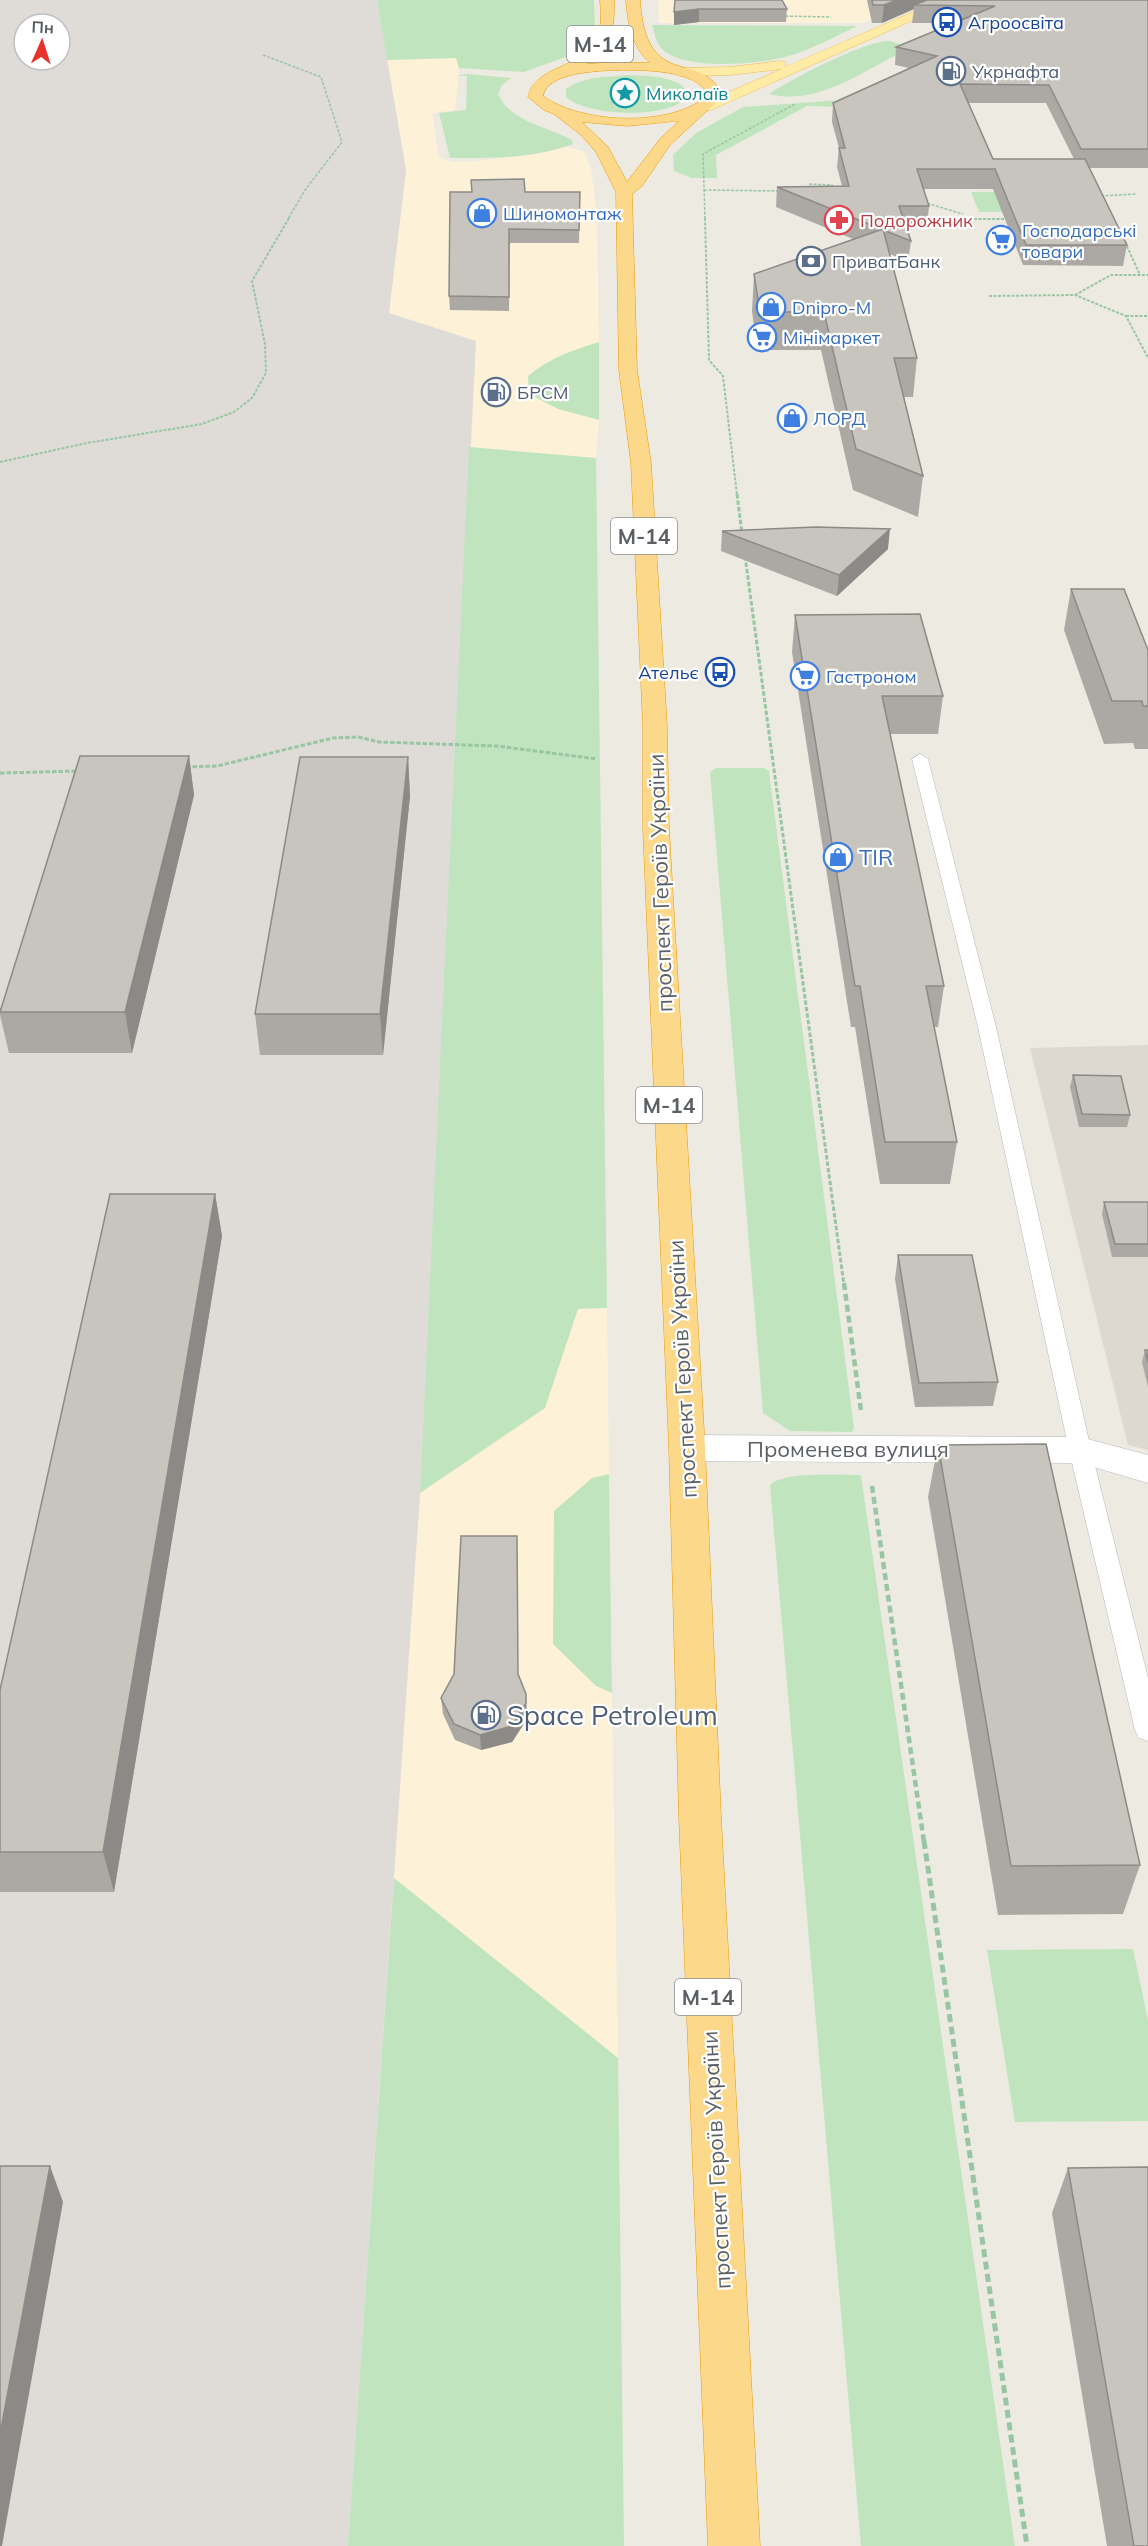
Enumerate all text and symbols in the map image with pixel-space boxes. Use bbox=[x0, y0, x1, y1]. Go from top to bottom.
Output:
bus stop icon: Агроосвіта bbox=[931, 6, 963, 38]
place label: Агроосвіта bbox=[968, 11, 1064, 34]
north arrow bbox=[12, 12, 72, 72]
text: Пн bbox=[31, 16, 54, 38]
road number: М-14 bbox=[567, 26, 633, 62]
fuel station icon: Укрнафта bbox=[935, 55, 967, 87]
place label: Укрнафта bbox=[971, 60, 1059, 83]
place icon: Миколаїв bbox=[609, 77, 641, 109]
place label: Миколаїв bbox=[646, 82, 728, 105]
shop icon: Шиномонтаж bbox=[466, 197, 498, 229]
place label: Шиномонтаж bbox=[503, 202, 622, 225]
pharmacy icon: Подорожник bbox=[823, 204, 855, 236]
place label: Подорожник bbox=[860, 209, 973, 232]
place label: Господарські товари bbox=[1022, 219, 1137, 263]
supermarket icon: Господарські товари bbox=[985, 224, 1017, 256]
bank icon: ПриватБанк bbox=[795, 245, 827, 277]
place label: ПриватБанк bbox=[832, 250, 941, 273]
shop icon: Dnipro-M bbox=[755, 291, 787, 323]
place label: Dnipro-M bbox=[792, 296, 871, 319]
supermarket icon: Мінімаркет bbox=[746, 321, 778, 353]
place label: Мінімаркет bbox=[783, 326, 881, 349]
fuel station icon: БРСМ bbox=[480, 376, 512, 408]
place label: БРСМ bbox=[517, 381, 568, 404]
shop icon: ЛОРД bbox=[776, 402, 808, 434]
place label: ЛОРД bbox=[813, 407, 866, 430]
road number: М-14 bbox=[611, 518, 677, 554]
bus stop icon: Ательє bbox=[704, 656, 736, 688]
supermarket icon: Гастроном bbox=[789, 660, 821, 692]
place label: Ательє bbox=[638, 661, 699, 684]
place label: Гастроном bbox=[826, 665, 917, 688]
street label: проспект Героїв України bbox=[641, 753, 679, 1013]
shop icon: TIR bbox=[822, 841, 854, 873]
place label: TIR bbox=[859, 843, 893, 871]
road number: М-14 bbox=[636, 1087, 702, 1123]
street label: проспект Героїв України bbox=[661, 1239, 703, 1499]
street label: Променева вулиця bbox=[747, 1435, 949, 1463]
place label: Space Petroleum bbox=[507, 1698, 718, 1732]
fuel station icon: Space Petroleum bbox=[470, 1699, 502, 1731]
road number: М-14 bbox=[675, 1979, 741, 2015]
street label: проспект Героїв України bbox=[695, 2030, 737, 2290]

